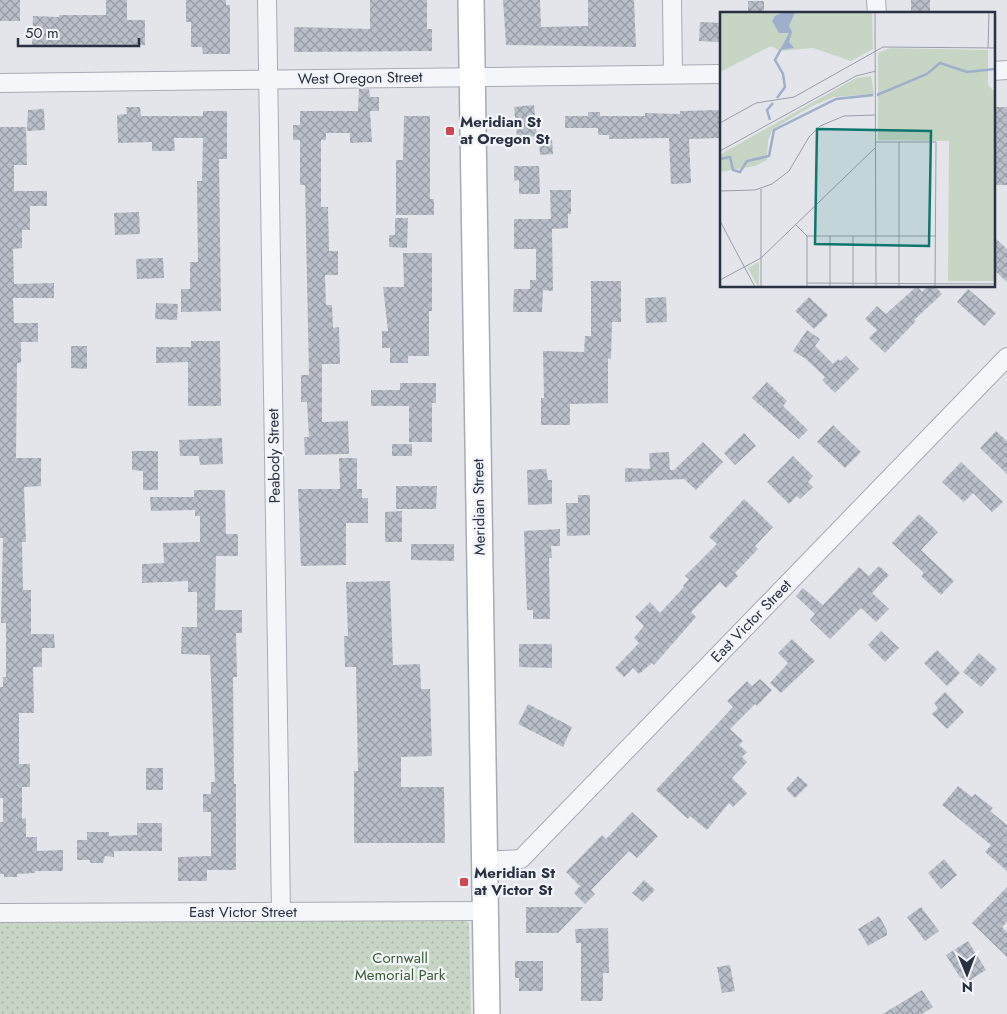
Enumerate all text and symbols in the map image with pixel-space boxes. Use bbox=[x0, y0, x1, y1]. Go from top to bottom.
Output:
inset map bbox=[720, 12, 994, 288]
scale bar bbox=[18, 15, 139, 47]
text: 50 m bbox=[25, 22, 59, 44]
street label: West Oregon Street bbox=[297, 66, 423, 90]
place label: Meridian St at Oregon St bbox=[460, 111, 550, 150]
marker: Meridian St at Oregon St bbox=[444, 125, 456, 137]
street label: Peabody Street bbox=[262, 408, 286, 504]
street label: Meridian Street bbox=[467, 458, 491, 556]
street label: East Victor Street bbox=[706, 574, 797, 667]
place label: Meridian St at Victor St bbox=[474, 862, 555, 901]
marker: Meridian St at Victor St bbox=[458, 876, 470, 888]
street label: East Victor Street bbox=[189, 901, 297, 923]
park label: Cornwall Memorial Park bbox=[355, 947, 446, 986]
north arrow bbox=[942, 949, 992, 999]
text: N bbox=[961, 977, 973, 997]

